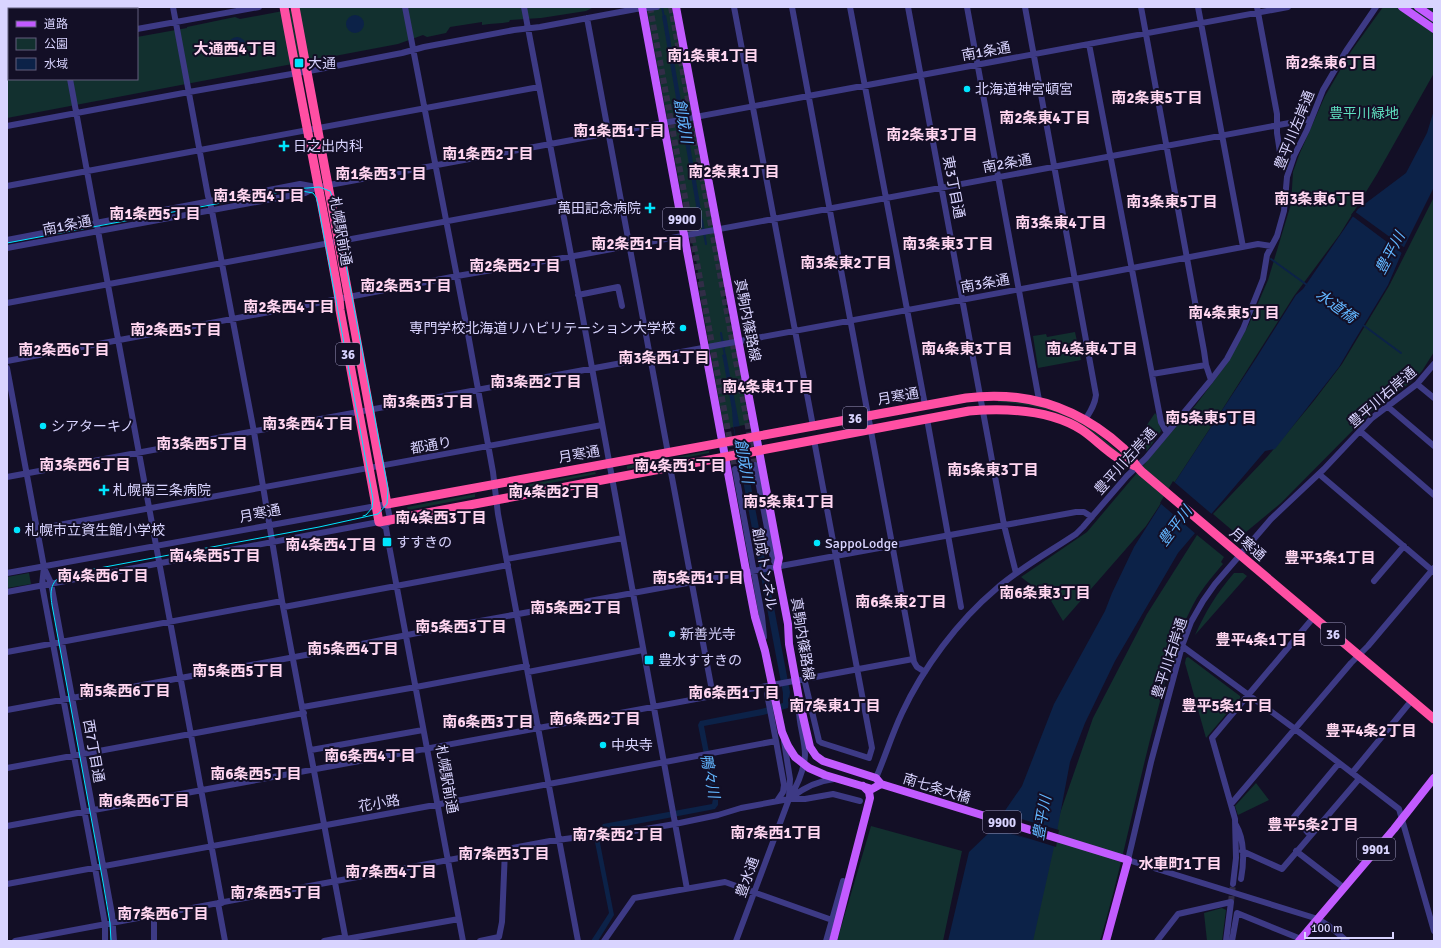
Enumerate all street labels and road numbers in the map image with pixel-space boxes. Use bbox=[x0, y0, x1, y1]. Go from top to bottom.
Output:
street label: 南1条通 bbox=[960, 39, 1012, 64]
street label: 豊平川左岸通 bbox=[1271, 88, 1318, 172]
street label: 南2条通 bbox=[981, 151, 1033, 176]
street label: 東3丁目通 bbox=[939, 154, 968, 220]
street label: 札幌駅前通 bbox=[326, 195, 355, 267]
road number: 9900 bbox=[663, 208, 701, 230]
street label: 南1条通 bbox=[41, 212, 93, 239]
street label: 南3条通 bbox=[959, 271, 1011, 296]
street label: 真駒内篠路線 bbox=[731, 277, 764, 363]
road number: 36 bbox=[336, 343, 360, 365]
street label: 豊平川右岸通 bbox=[1345, 363, 1420, 431]
street label: 月寒通 bbox=[876, 384, 920, 409]
road number: 36 bbox=[843, 407, 867, 429]
street label: 豊平川左岸通 bbox=[1091, 424, 1160, 498]
street label: 都通り bbox=[409, 433, 453, 458]
street label: 月寒通 bbox=[557, 442, 601, 467]
street label: 月寒通 bbox=[238, 501, 282, 526]
street label: 月寒通 bbox=[1226, 524, 1269, 565]
street label: 創成トンネル bbox=[749, 526, 780, 612]
street label: 真駒内篠路線 bbox=[788, 596, 817, 682]
street label: 豊平川右岸通 bbox=[1148, 616, 1191, 701]
road number: 36 bbox=[1321, 623, 1345, 645]
street label: 西7丁目通 bbox=[80, 718, 107, 784]
street label: 札幌駅前通 bbox=[432, 743, 461, 815]
street label: 南七条大橋 bbox=[901, 770, 973, 807]
street label: 花小路 bbox=[357, 791, 401, 816]
road number: 9900 bbox=[983, 811, 1021, 833]
road number: 9901 bbox=[1357, 838, 1395, 860]
street label: 豊水通 bbox=[732, 855, 763, 900]

